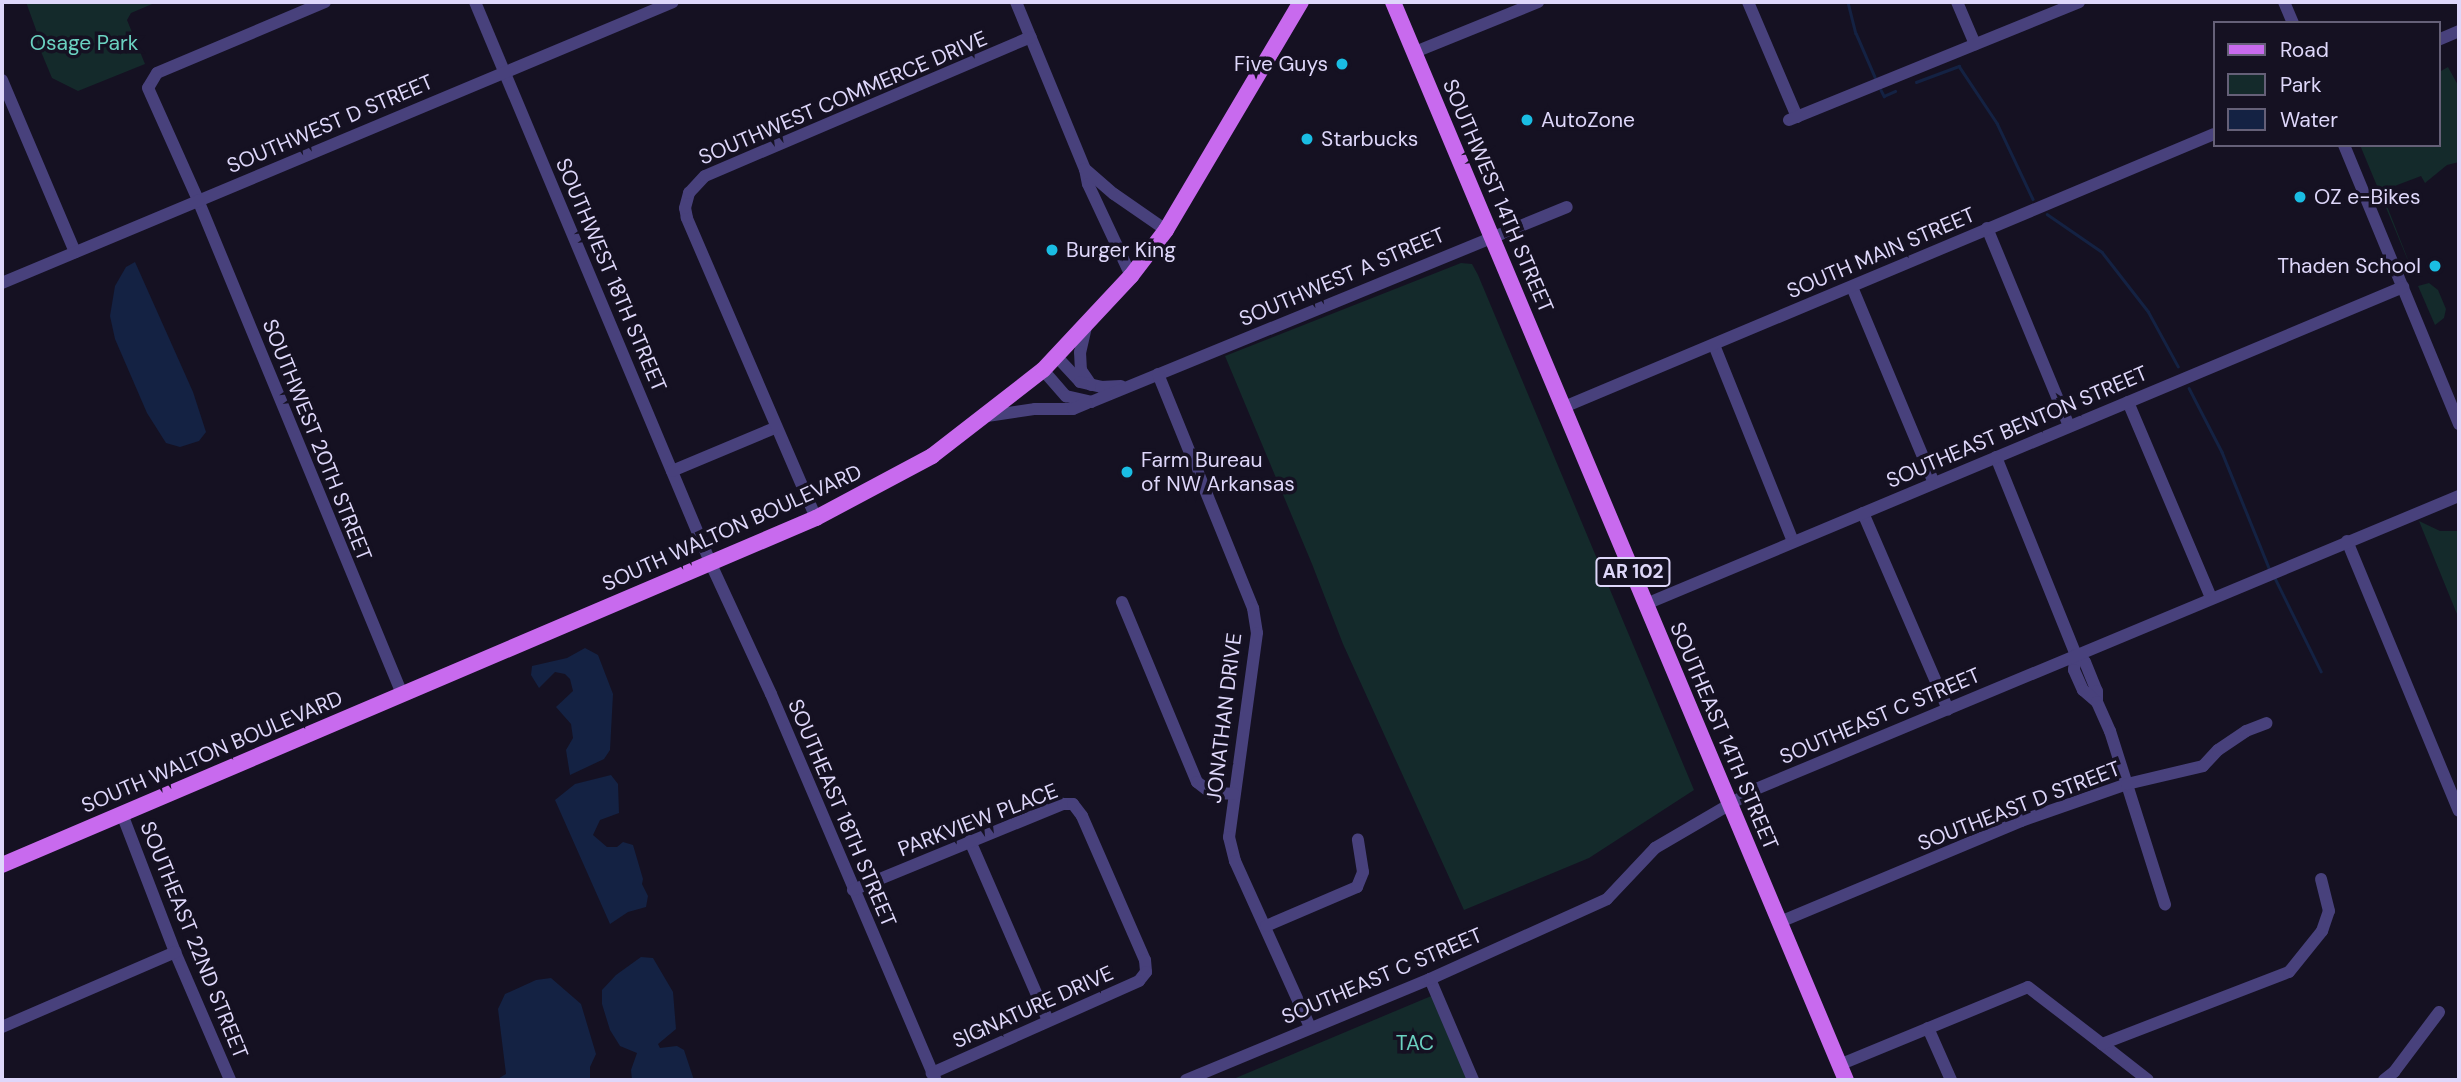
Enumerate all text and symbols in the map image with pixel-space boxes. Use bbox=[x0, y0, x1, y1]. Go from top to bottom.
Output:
legend bbox=[2212, 21, 2440, 147]
street label: SOUTHWEST COMMERCE DRIVE bbox=[695, 26, 991, 170]
park label: Osage Park bbox=[30, 30, 138, 56]
text: Road bbox=[2280, 36, 2329, 64]
place label: Five Guys bbox=[1234, 51, 1328, 77]
marker: Five Guys bbox=[1334, 56, 1350, 72]
street label: SOUTHWEST D STREET bbox=[223, 69, 437, 179]
text: Park bbox=[2280, 71, 2321, 99]
street label: SOUTHWEST 14TH STREET bbox=[1437, 75, 1559, 317]
text: Water bbox=[2280, 106, 2338, 134]
place label: AutoZone bbox=[1541, 107, 1635, 133]
marker: AutoZone bbox=[1519, 112, 1535, 128]
place label: Starbucks bbox=[1321, 126, 1418, 152]
marker: Starbucks bbox=[1299, 131, 1315, 147]
street label: SOUTHWEST 18TH STREET bbox=[550, 154, 672, 396]
place label: OZ e-Bikes bbox=[2314, 184, 2420, 210]
marker: OZ e-Bikes bbox=[2292, 189, 2308, 205]
street label: SOUTH MAIN STREET bbox=[1783, 202, 1979, 304]
street label: SOUTHWEST A STREET bbox=[1235, 222, 1449, 332]
place label: Burger King bbox=[1066, 237, 1176, 263]
marker: Burger King bbox=[1044, 242, 1060, 258]
place label: Thaden School bbox=[2277, 253, 2421, 279]
marker: Thaden School bbox=[2427, 258, 2443, 274]
street label: SOUTHWEST 20TH STREET bbox=[257, 315, 377, 565]
street label: SOUTHEAST BENTON STREET bbox=[1883, 360, 2151, 494]
place label: Farm Bureau of NW Arkansas bbox=[1141, 447, 1295, 497]
street label: SOUTH WALTON BOULEVARD bbox=[598, 459, 866, 597]
marker: Farm Bureau of NW Arkansas bbox=[1119, 464, 1135, 480]
road number: AR 102 bbox=[1594, 556, 1672, 587]
street label: SOUTHEAST 14TH STREET bbox=[1665, 618, 1783, 854]
street label: JONATHAN DRIVE bbox=[1201, 631, 1247, 805]
street label: SOUTHEAST C STREET bbox=[1776, 662, 1984, 770]
street label: SOUTH WALTON BOULEVARD bbox=[78, 685, 346, 819]
street label: SOUTHEAST 18TH STREET bbox=[783, 695, 901, 931]
street label: SOUTHEAST D STREET bbox=[1914, 756, 2124, 856]
street label: PARKVIEW PLACE bbox=[895, 778, 1061, 862]
street label: SOUTHEAST 22ND STREET bbox=[135, 818, 253, 1062]
street label: SOUTHEAST C STREET bbox=[1278, 922, 1486, 1030]
street label: SIGNATURE DRIVE bbox=[949, 960, 1117, 1054]
park label: TAC bbox=[1396, 1030, 1434, 1056]

